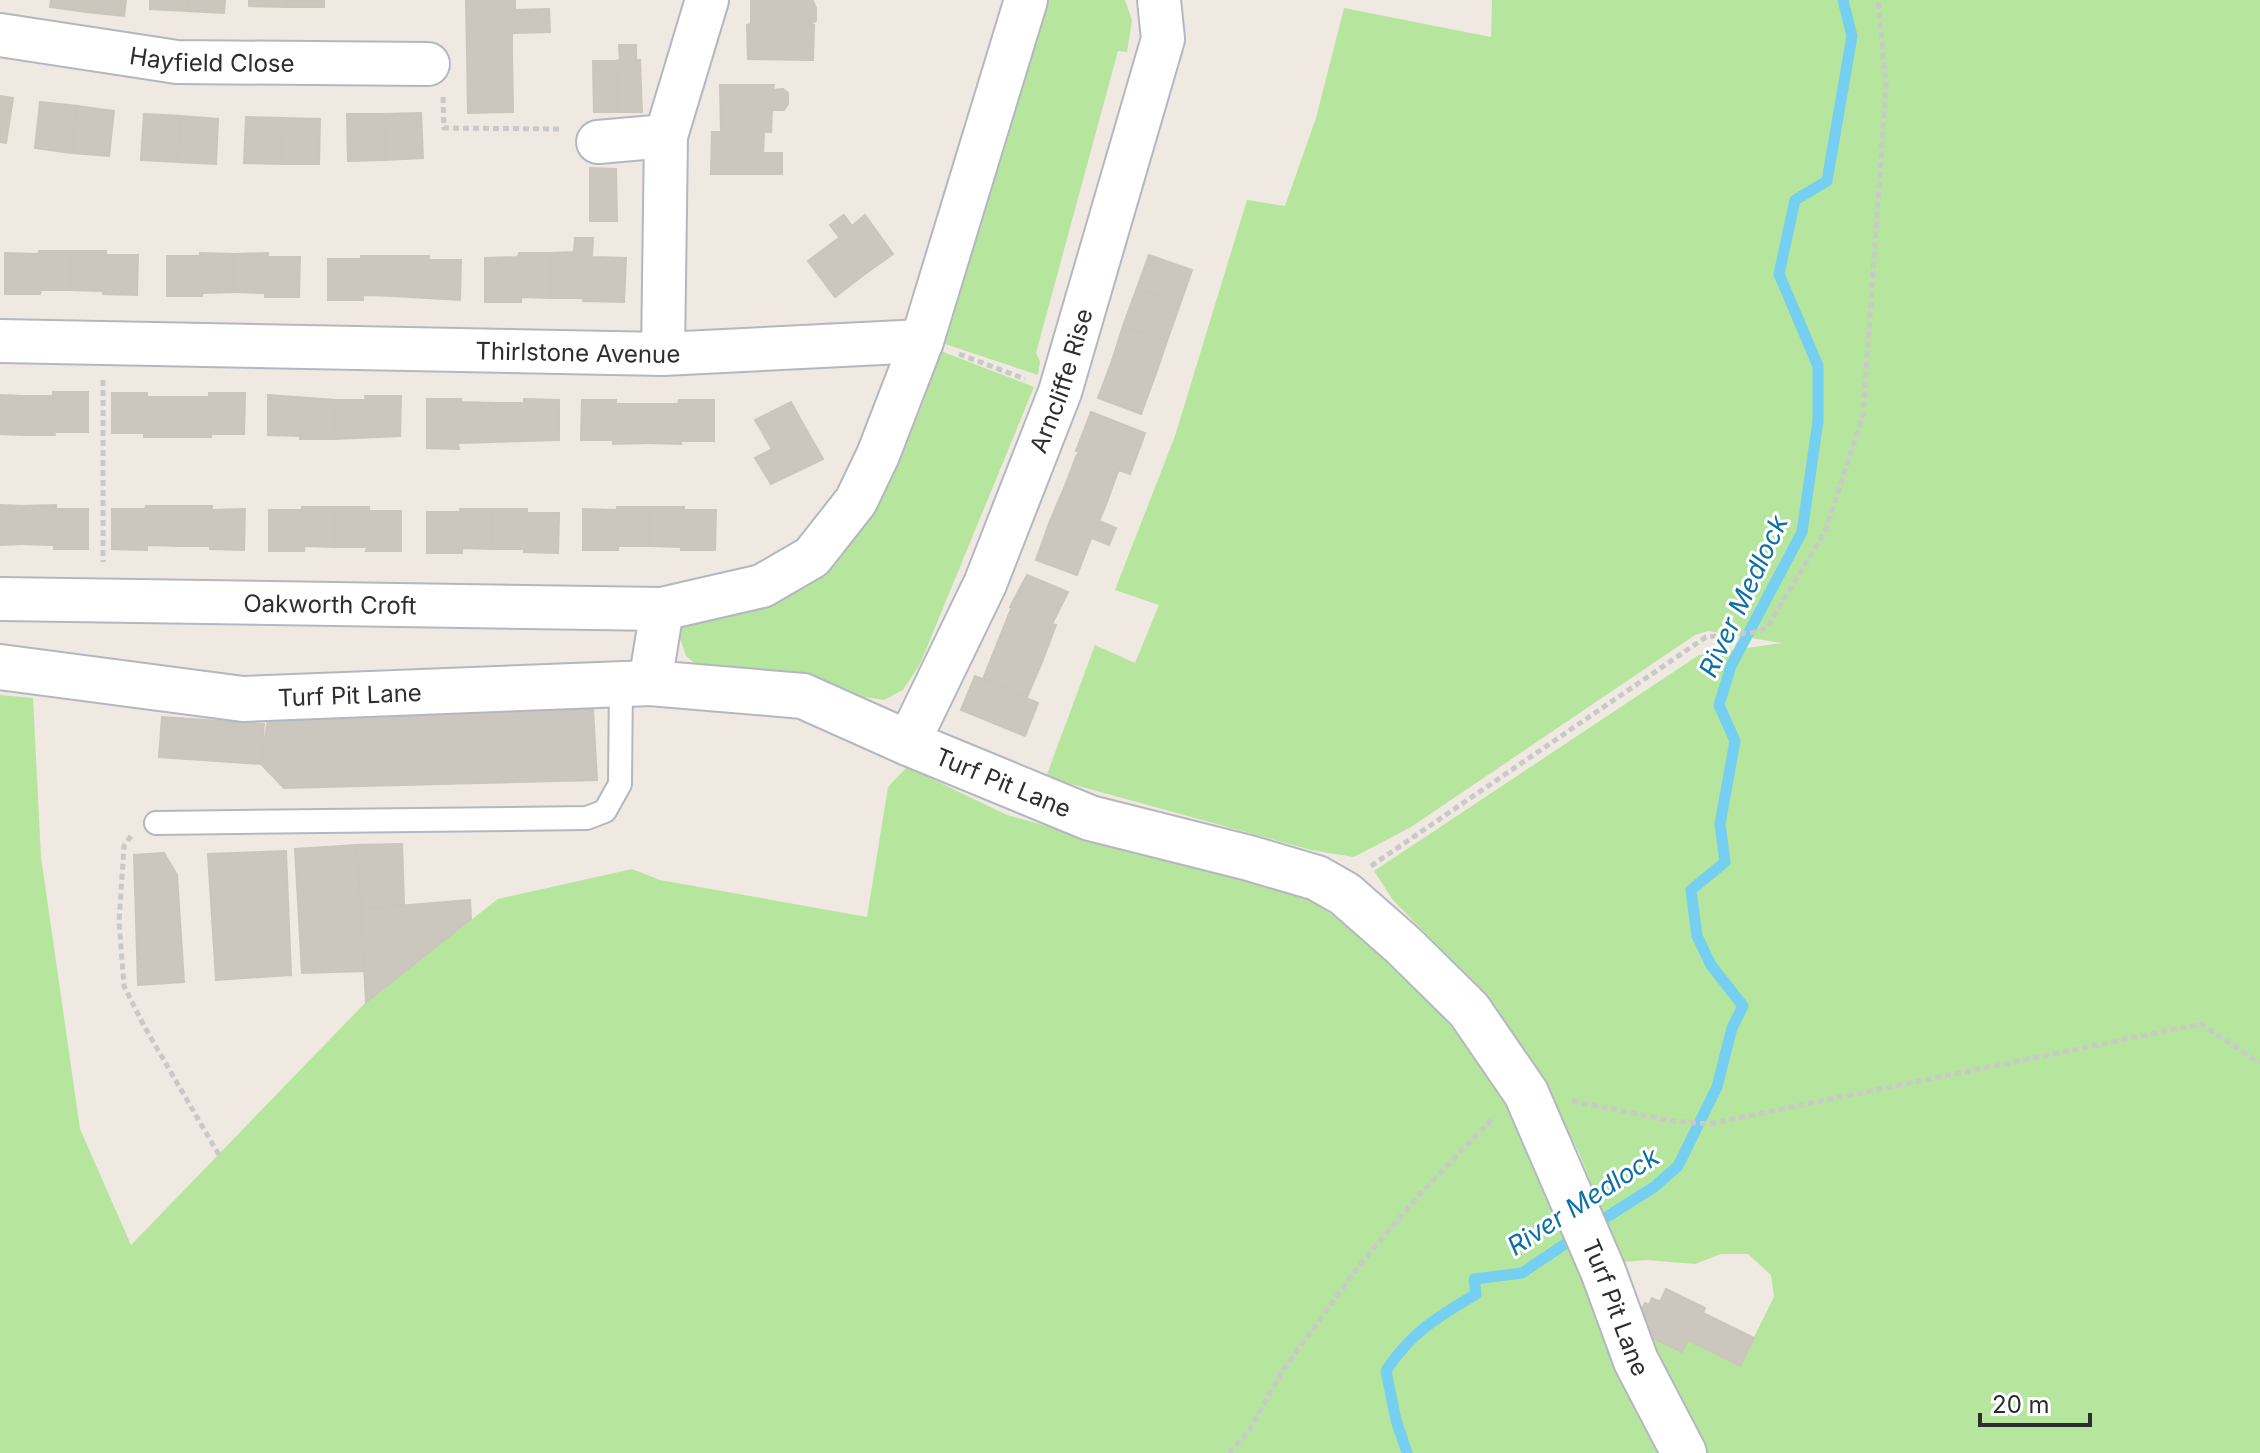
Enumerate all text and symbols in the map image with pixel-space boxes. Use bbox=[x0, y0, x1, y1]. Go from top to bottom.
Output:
street label: Hayfield Close bbox=[128, 40, 295, 77]
street label: Arncliffe Rise bbox=[1023, 305, 1098, 457]
street label: Thirlstone Avenue bbox=[475, 336, 681, 369]
water label: River Medlock bbox=[1692, 510, 1794, 682]
street label: Oakworth Croft bbox=[243, 588, 417, 620]
street label: Turf Pit Lane bbox=[277, 677, 422, 712]
street label: Turf Pit Lane bbox=[931, 741, 1075, 823]
water label: River Medlock bbox=[1501, 1140, 1665, 1262]
street label: Turf Pit Lane bbox=[1576, 1235, 1656, 1381]
scale bar bbox=[1980, 1377, 2090, 1427]
text: 20 m bbox=[1992, 1390, 2050, 1419]

